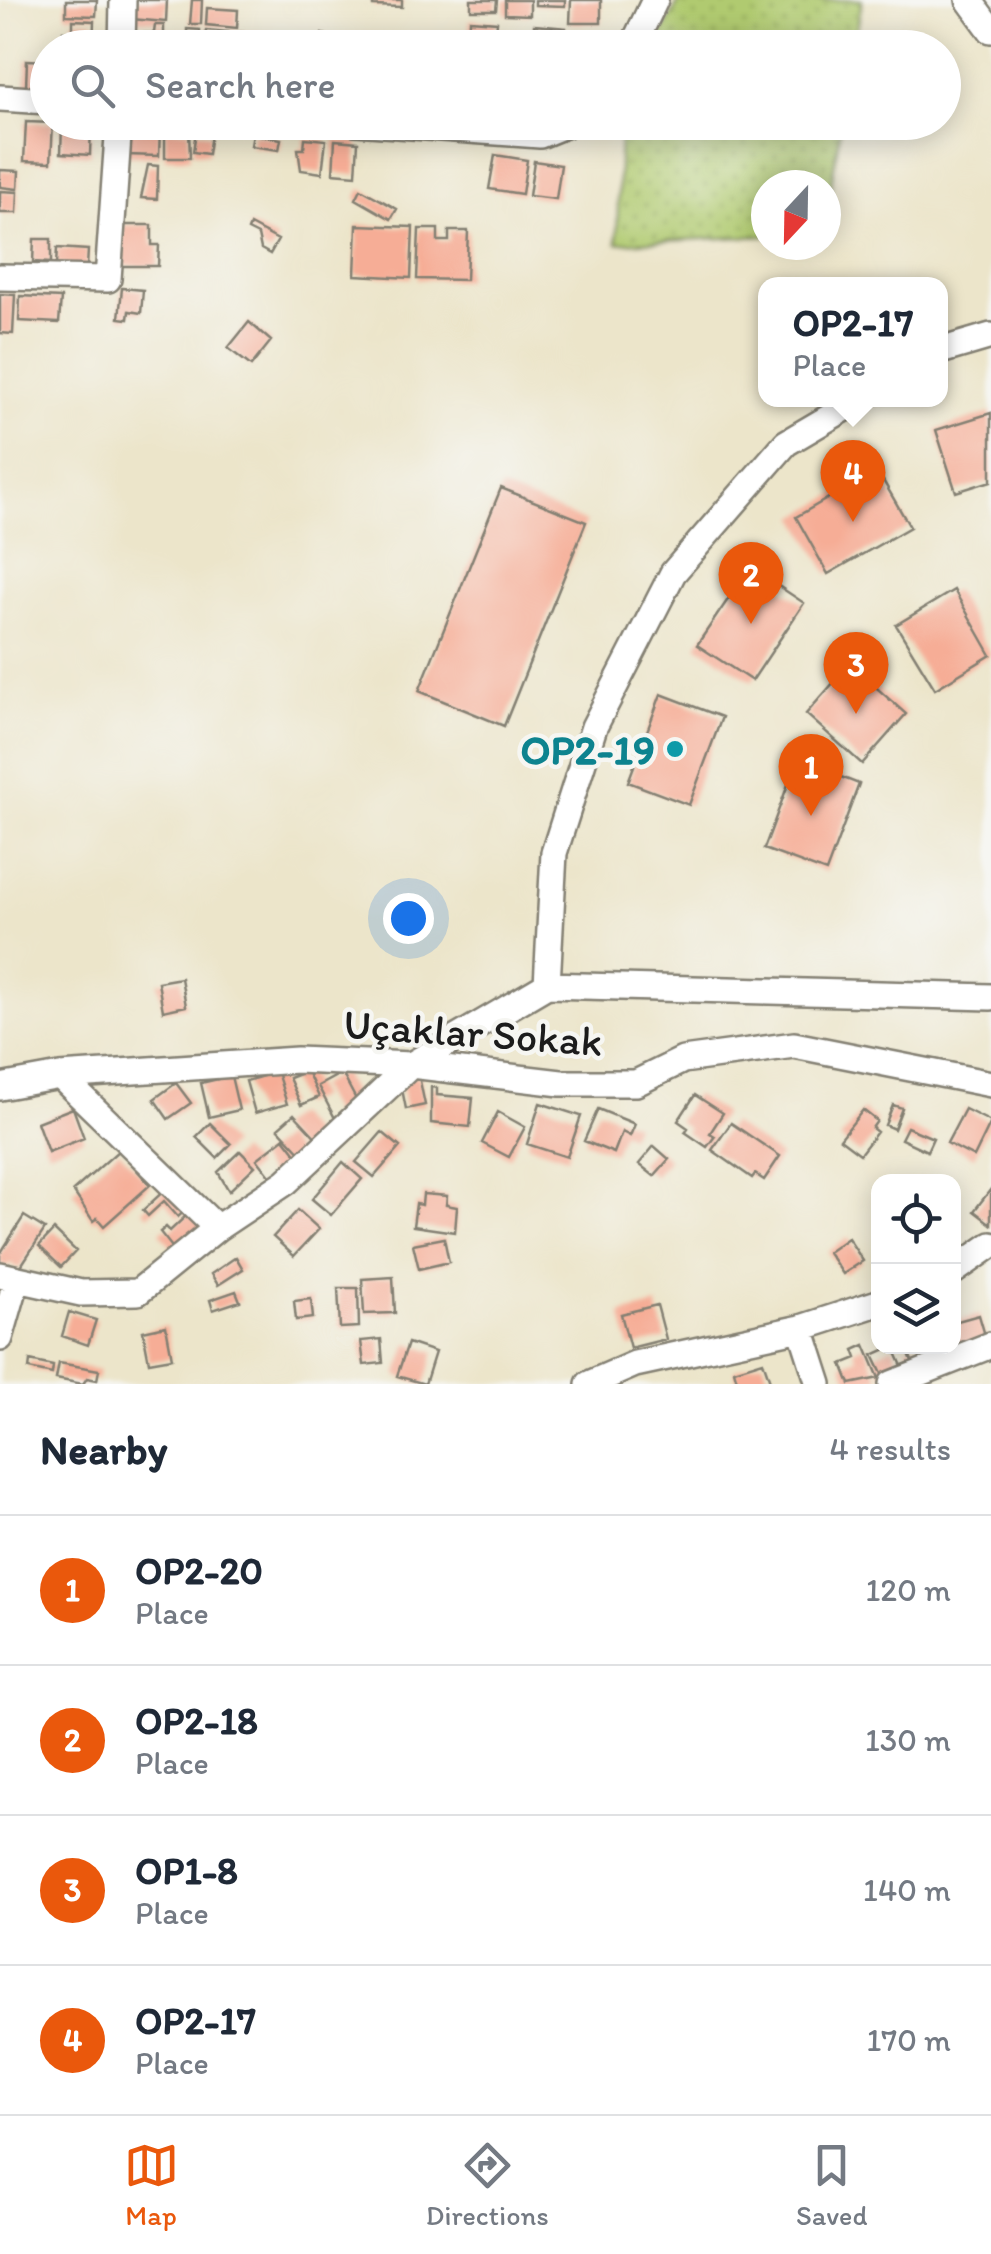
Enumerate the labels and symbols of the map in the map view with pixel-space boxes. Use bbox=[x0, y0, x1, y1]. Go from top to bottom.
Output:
north arrow bbox=[751, 170, 841, 260]
pin: 4 bbox=[820, 440, 886, 522]
pin: 2 bbox=[718, 542, 784, 624]
pin: 3 bbox=[824, 632, 888, 714]
place label: OP2-19 bbox=[520, 724, 655, 775]
pin: 1 bbox=[778, 734, 844, 816]
marker: OP2-19 bbox=[664, 738, 686, 760]
your location bbox=[383, 893, 434, 944]
street label: Uçaklar Sokak bbox=[342, 998, 604, 1067]

